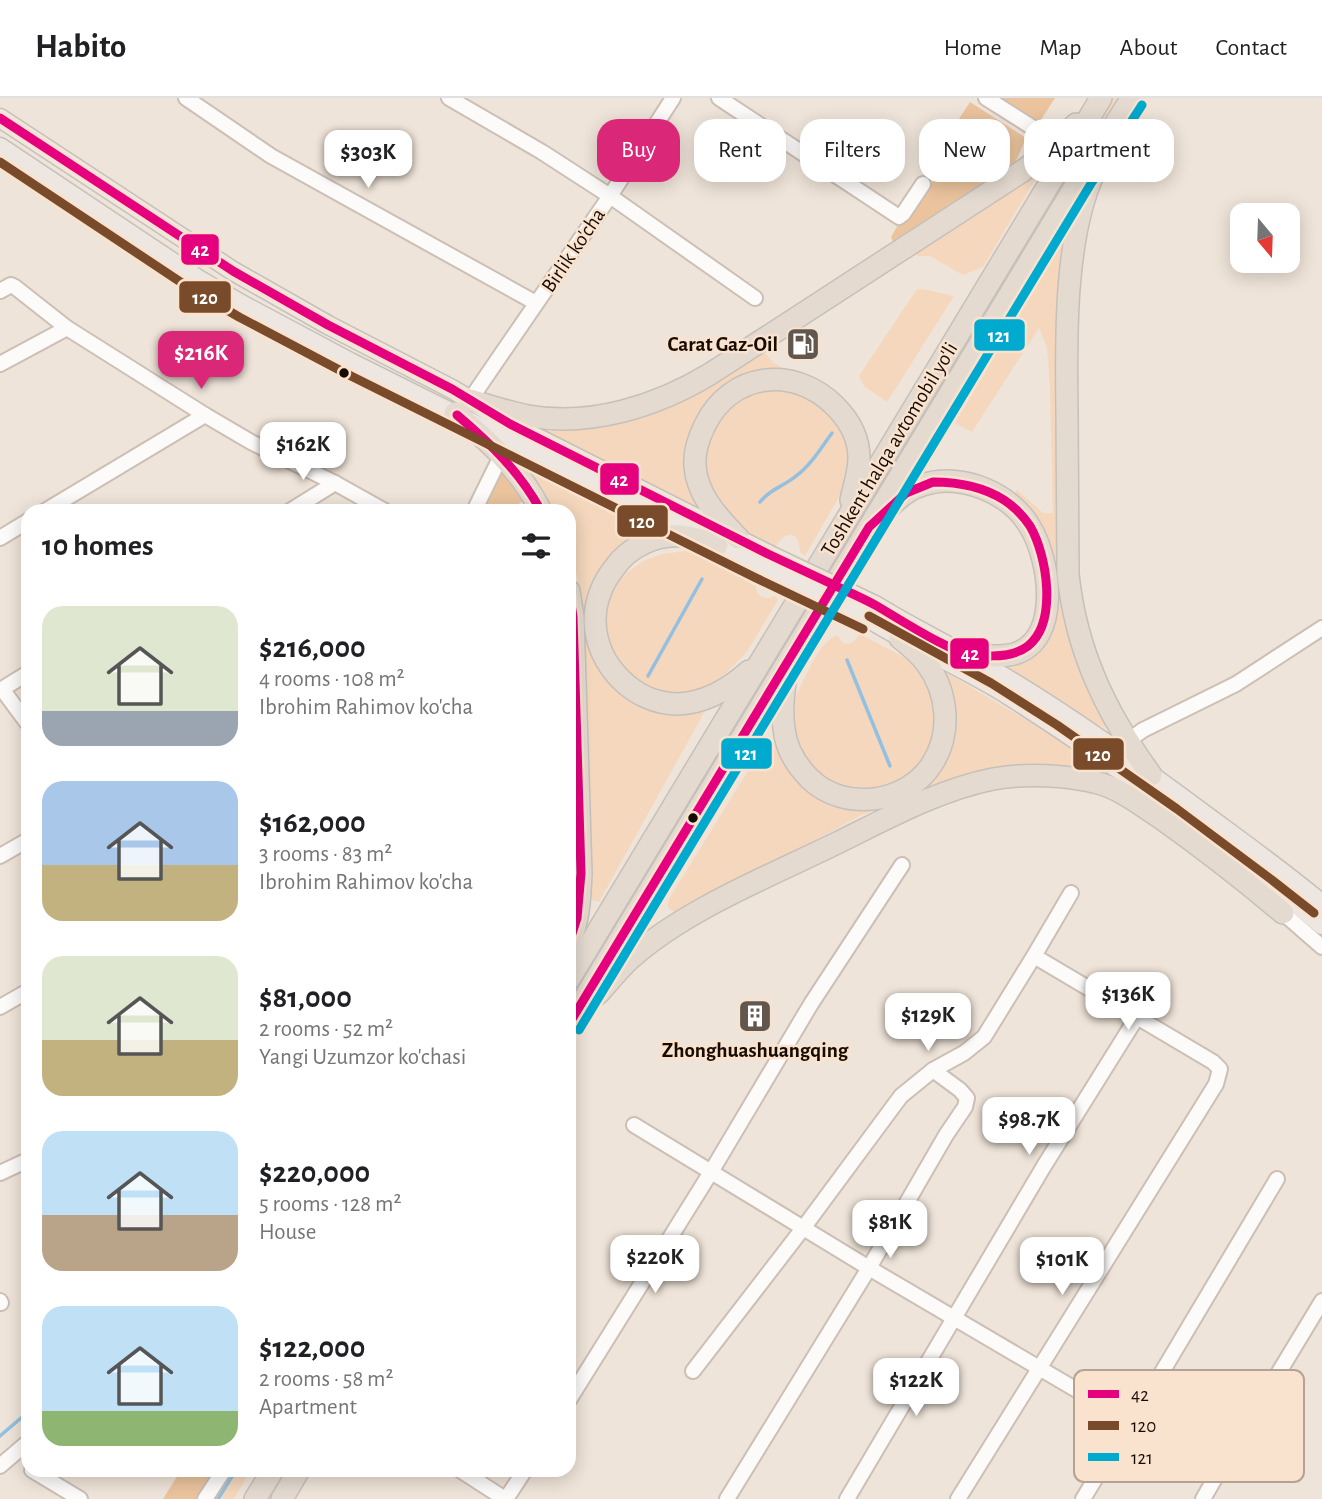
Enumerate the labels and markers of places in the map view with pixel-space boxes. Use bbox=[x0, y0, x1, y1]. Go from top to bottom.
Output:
pin: $303K bbox=[319, 130, 417, 190]
fuel station icon: Carat Gaz-Oil bbox=[784, 325, 822, 363]
pin: $216K bbox=[152, 331, 250, 391]
place label: Carat Gaz-Oil bbox=[667, 334, 778, 355]
unlabelled marker bbox=[337, 366, 351, 380]
pin: $162K bbox=[254, 422, 352, 482]
unlabelled marker bbox=[686, 811, 700, 825]
pin: $136K bbox=[1079, 972, 1177, 1032]
pin: $129K bbox=[879, 993, 977, 1053]
building icon: Zhonghuashuangqing bbox=[736, 997, 774, 1035]
place label: Zhonghuashuangqing bbox=[662, 1040, 849, 1061]
pin: $98.7K bbox=[972, 1098, 1086, 1157]
pin: $81K bbox=[849, 1200, 931, 1260]
pin: $220K bbox=[606, 1236, 704, 1295]
pin: $101K bbox=[1013, 1238, 1111, 1297]
pin: $122K bbox=[867, 1358, 965, 1418]

